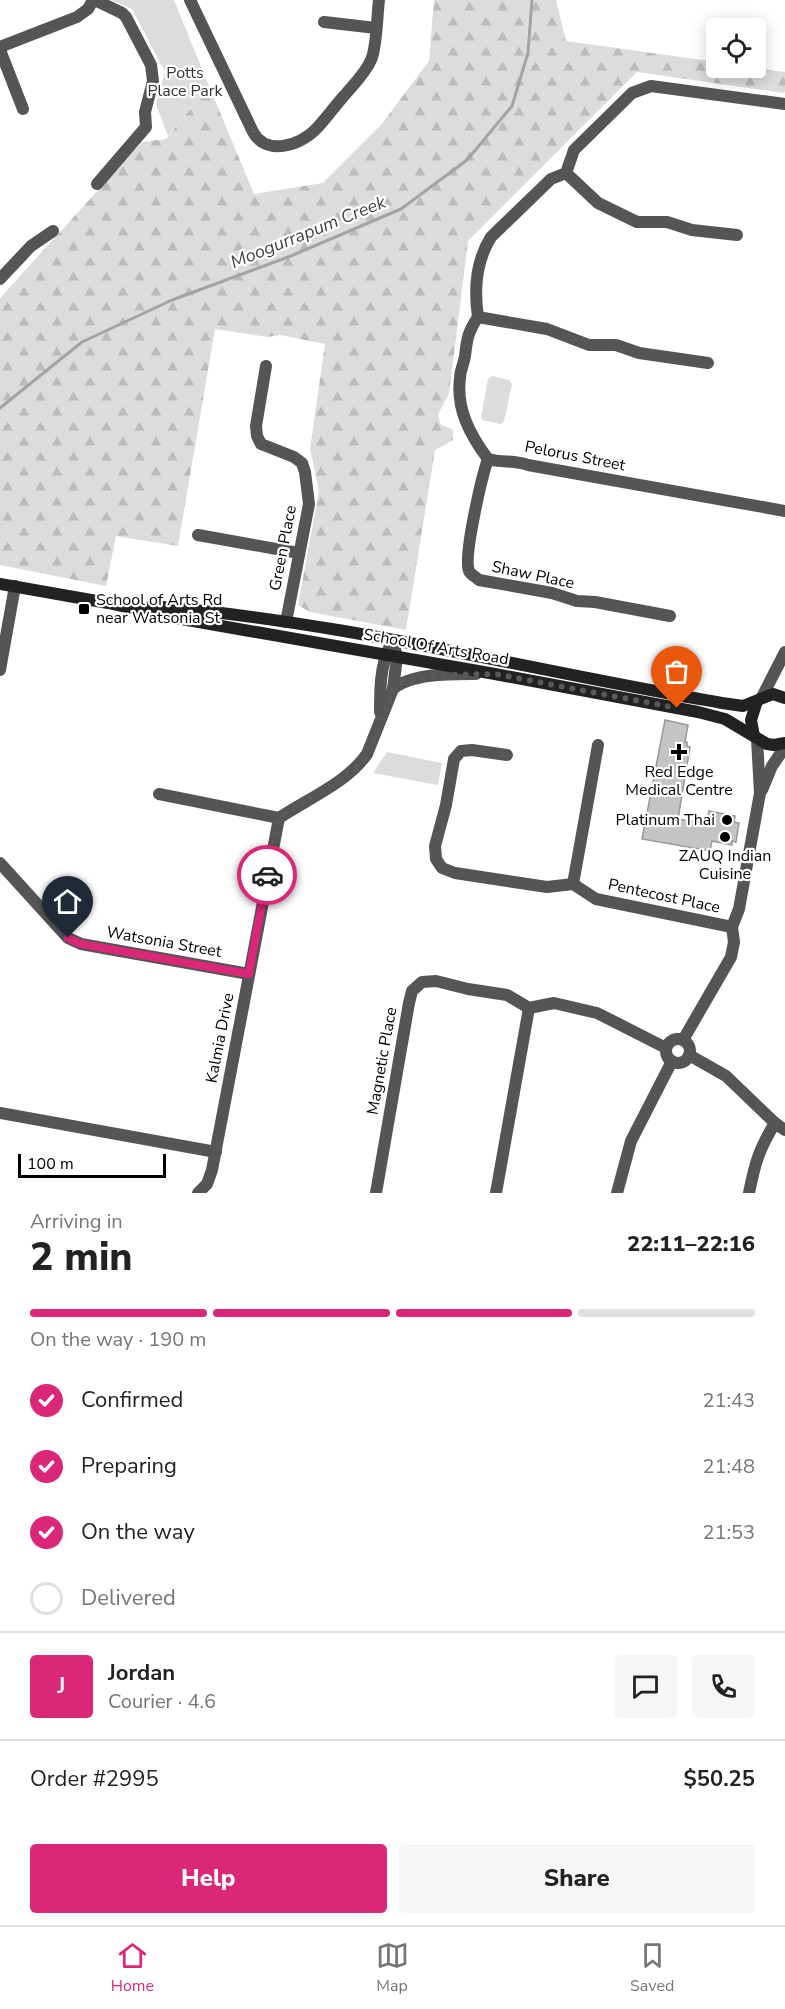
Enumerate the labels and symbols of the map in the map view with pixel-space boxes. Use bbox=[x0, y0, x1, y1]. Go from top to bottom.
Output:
park label: Potts Place Park bbox=[147, 62, 224, 102]
water label: Moogurrapum Creek bbox=[227, 189, 390, 274]
street label: Pelorus Street bbox=[523, 435, 628, 477]
street label: Green Place bbox=[264, 503, 302, 593]
street label: Shaw Place bbox=[490, 556, 576, 594]
place label: School of Arts Rd near Watsonia St bbox=[96, 589, 222, 629]
marker: School of Arts Rd near Watsonia St bbox=[77, 602, 91, 616]
street label: School Of Arts Road bbox=[362, 623, 510, 671]
pin bbox=[651, 646, 702, 708]
marker: Red Edge Medical Centre bbox=[670, 743, 688, 761]
place label: Red Edge Medical Centre bbox=[625, 761, 733, 801]
place label: Platinum Thai bbox=[616, 809, 715, 831]
marker: Platinum Thai bbox=[720, 813, 734, 827]
marker: ZAUQ Indian Cuisine bbox=[718, 830, 732, 844]
courier bbox=[237, 845, 297, 905]
place label: ZAUQ Indian Cuisine bbox=[679, 845, 771, 885]
street label: Pentecost Place bbox=[606, 873, 722, 919]
pin bbox=[42, 876, 93, 938]
street label: Watsonia Street bbox=[105, 921, 224, 963]
street label: Kalmia Drive bbox=[201, 991, 239, 1085]
street label: Magnetic Place bbox=[362, 1005, 402, 1117]
scale bar bbox=[18, 1151, 166, 1178]

